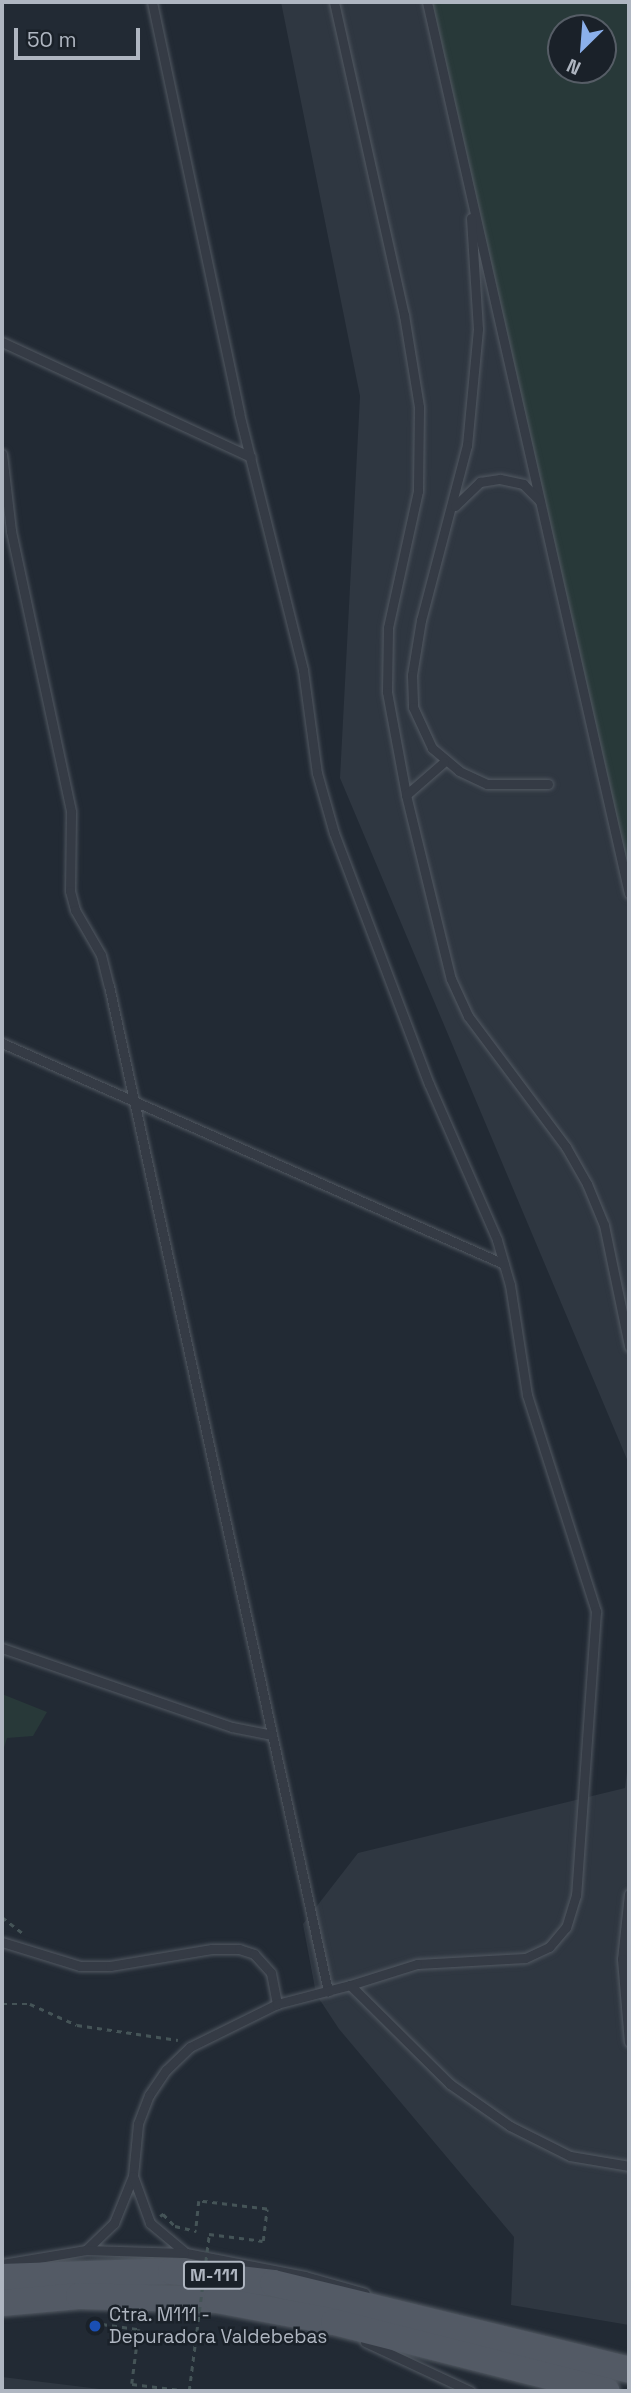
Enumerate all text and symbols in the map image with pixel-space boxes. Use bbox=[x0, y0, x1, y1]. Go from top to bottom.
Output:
scale bar bbox=[18, 14, 144, 58]
north arrow bbox=[547, 14, 617, 84]
text: 50 m bbox=[27, 26, 77, 53]
text: N bbox=[563, 53, 585, 81]
road number: M-111 bbox=[182, 2260, 246, 2290]
place label: Ctra. M111 - Depuradora Valdebebas bbox=[109, 2304, 328, 2348]
marker: Ctra. M111 - Depuradora Valdebebas bbox=[87, 2318, 103, 2334]

